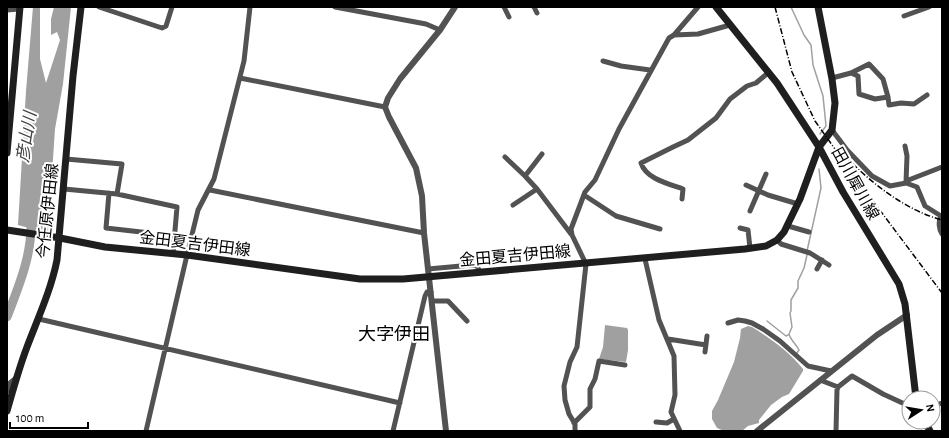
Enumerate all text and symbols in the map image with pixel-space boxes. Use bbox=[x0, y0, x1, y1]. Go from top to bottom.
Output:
water label: 彦山川 bbox=[13, 108, 39, 164]
street label: 田川犀川線 bbox=[829, 144, 882, 222]
street label: 今任原伊田線 bbox=[34, 162, 61, 260]
street label: 金田夏吉伊田線 bbox=[138, 228, 252, 259]
street label: 金田夏吉伊田線 bbox=[459, 242, 572, 269]
district label: 大字伊田 bbox=[358, 324, 430, 344]
north arrow bbox=[901, 390, 941, 430]
text: N bbox=[924, 403, 936, 413]
scale bar bbox=[10, 404, 88, 430]
text: 100 m bbox=[16, 412, 44, 424]

